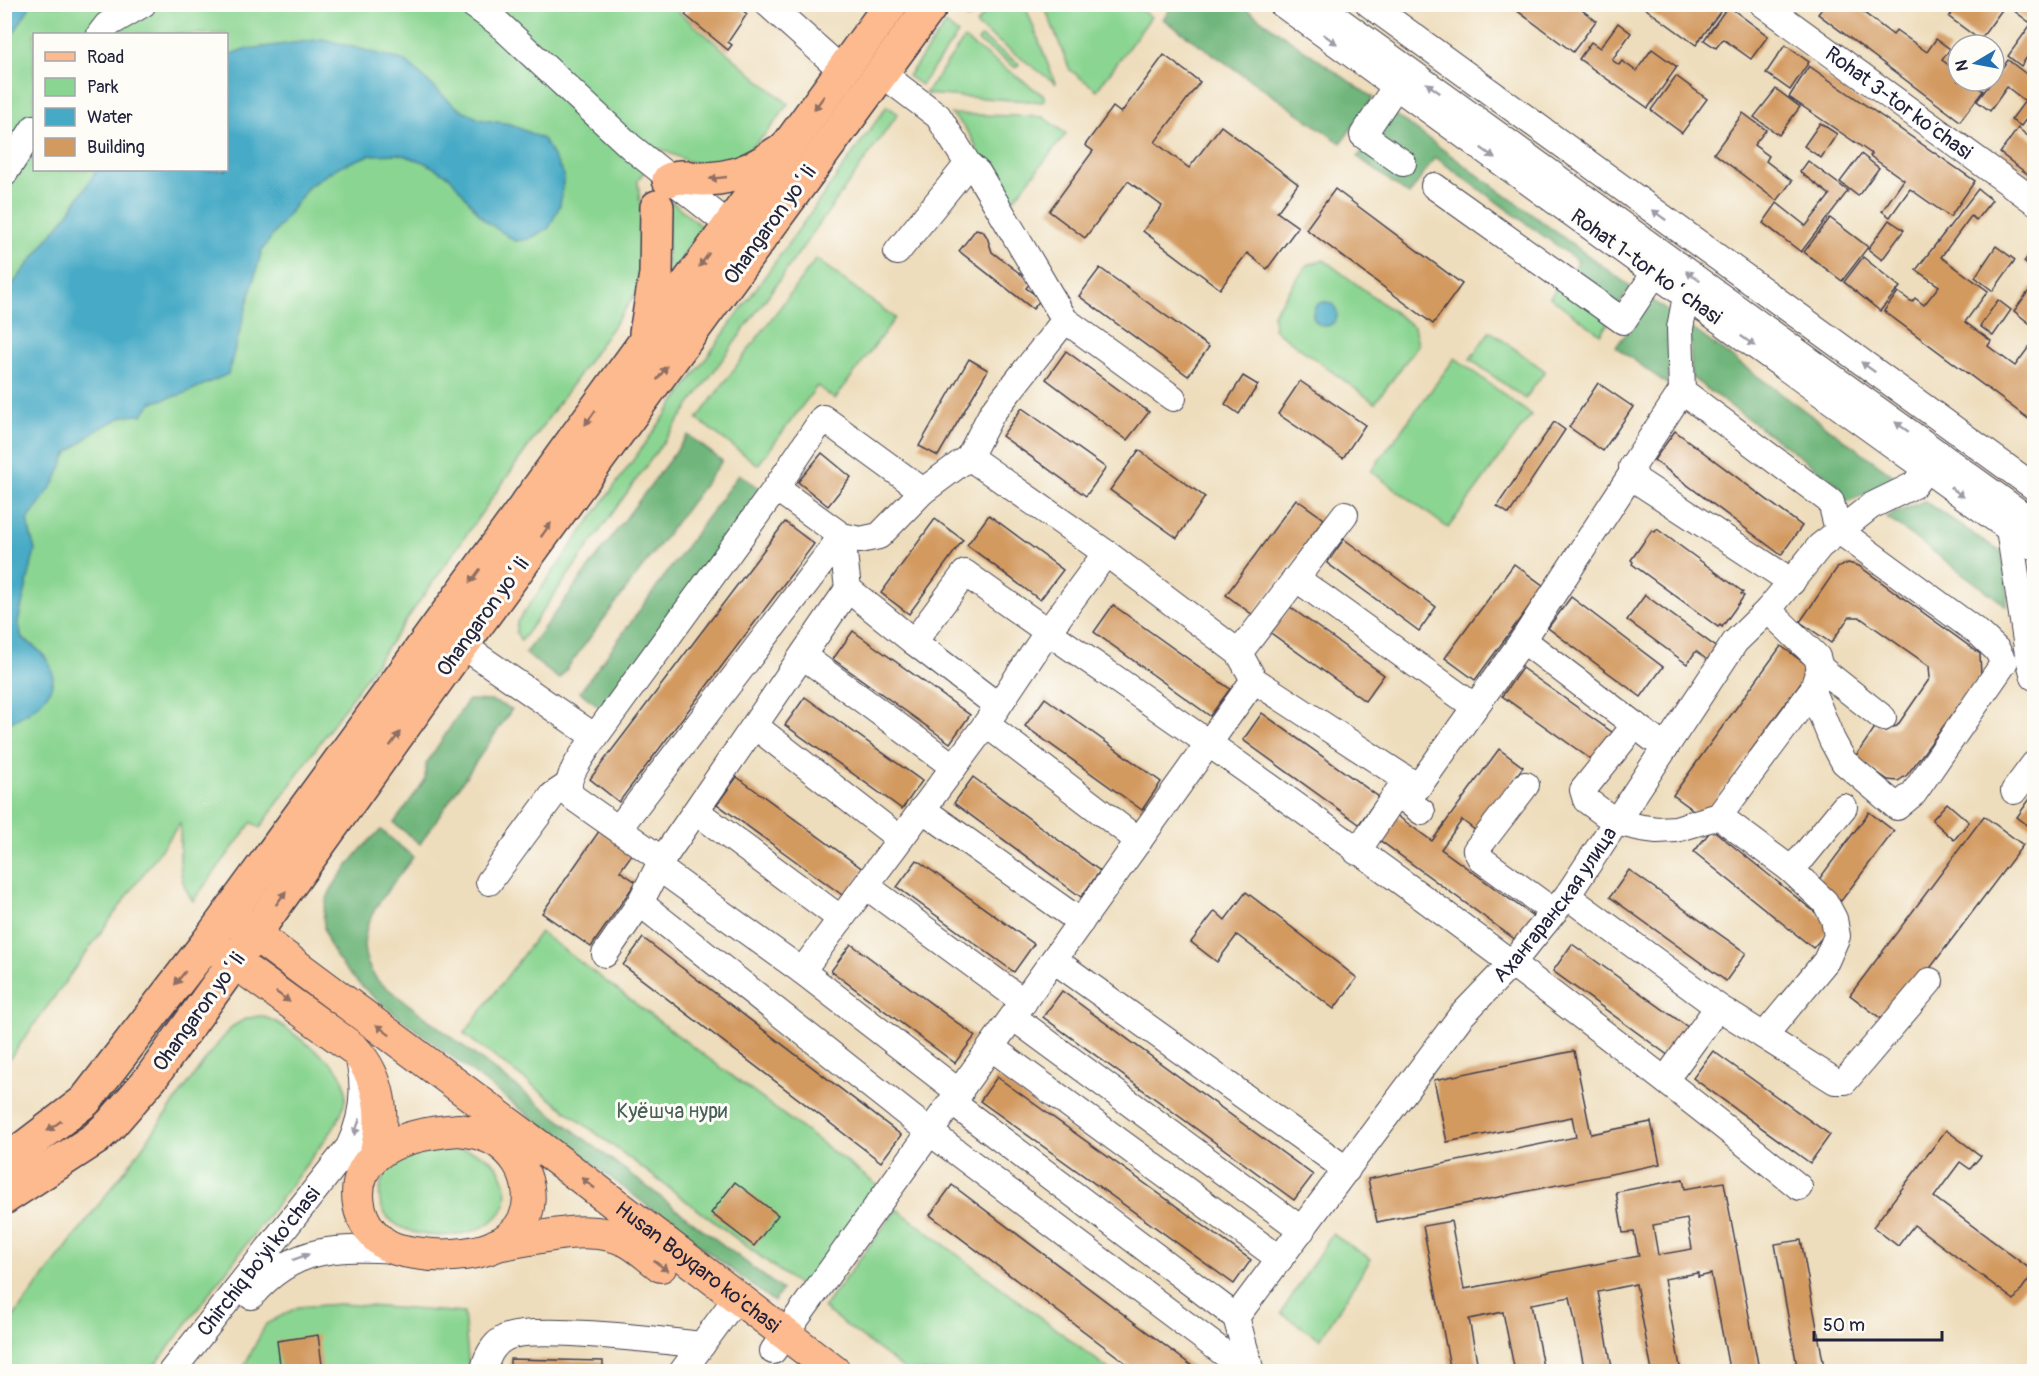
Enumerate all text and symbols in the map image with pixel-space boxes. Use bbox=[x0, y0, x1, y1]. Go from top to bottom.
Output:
legend bbox=[33, 33, 228, 171]
one-way arrow bbox=[1321, 33, 1337, 45]
north arrow bbox=[1946, 33, 2006, 93]
street label: Rohat 3-tor ko‘chasi bbox=[1820, 40, 1978, 166]
text: Road bbox=[87, 46, 124, 69]
text: N bbox=[1951, 58, 1973, 72]
text: Park bbox=[87, 76, 119, 99]
one-way arrow bbox=[1425, 83, 1440, 95]
one-way arrow bbox=[813, 95, 826, 111]
text: Water bbox=[87, 106, 133, 129]
text: Building bbox=[87, 136, 145, 159]
one-way arrow bbox=[1480, 147, 1496, 158]
street label: Ohangaron yoʻli bbox=[718, 160, 822, 290]
one-way arrow bbox=[708, 173, 727, 183]
street label: Rohat 1-tor koʻchasi bbox=[1565, 203, 1727, 331]
one-way arrow bbox=[1652, 209, 1668, 221]
one-way arrow bbox=[699, 253, 711, 268]
one-way arrow bbox=[1685, 271, 1700, 283]
one-way arrow bbox=[1740, 335, 1756, 347]
one-way arrow bbox=[1861, 361, 1876, 373]
one-way arrow bbox=[655, 366, 667, 381]
one-way arrow bbox=[584, 411, 596, 426]
one-way arrow bbox=[1895, 422, 1910, 434]
one-way arrow bbox=[1949, 486, 1965, 498]
one-way arrow bbox=[540, 523, 552, 539]
street label: Ohangaron yoʻli bbox=[431, 552, 535, 682]
one-way arrow bbox=[469, 567, 481, 583]
one-way arrow bbox=[388, 731, 400, 747]
street label: Ахангаранская улица bbox=[1487, 821, 1623, 988]
one-way arrow bbox=[275, 890, 287, 906]
street label: Ohangaron yoʻli bbox=[147, 947, 251, 1077]
one-way arrow bbox=[173, 970, 186, 986]
one-way arrow bbox=[275, 990, 290, 1002]
one-way arrow bbox=[375, 1025, 390, 1037]
park label: Куёшча нури bbox=[617, 1098, 727, 1125]
one-way arrow bbox=[352, 1118, 362, 1136]
one-way arrow bbox=[47, 1120, 63, 1132]
one-way arrow bbox=[581, 1177, 597, 1189]
street label: Chirchiq bo'yi ko'chasi bbox=[191, 1181, 326, 1342]
street label: Husan Boyqaro ko'chasi bbox=[610, 1195, 786, 1339]
one-way arrow bbox=[292, 1252, 310, 1262]
one-way arrow bbox=[653, 1260, 669, 1272]
scale bar bbox=[1814, 1304, 1942, 1342]
text: 50 m bbox=[1823, 1314, 1865, 1337]

